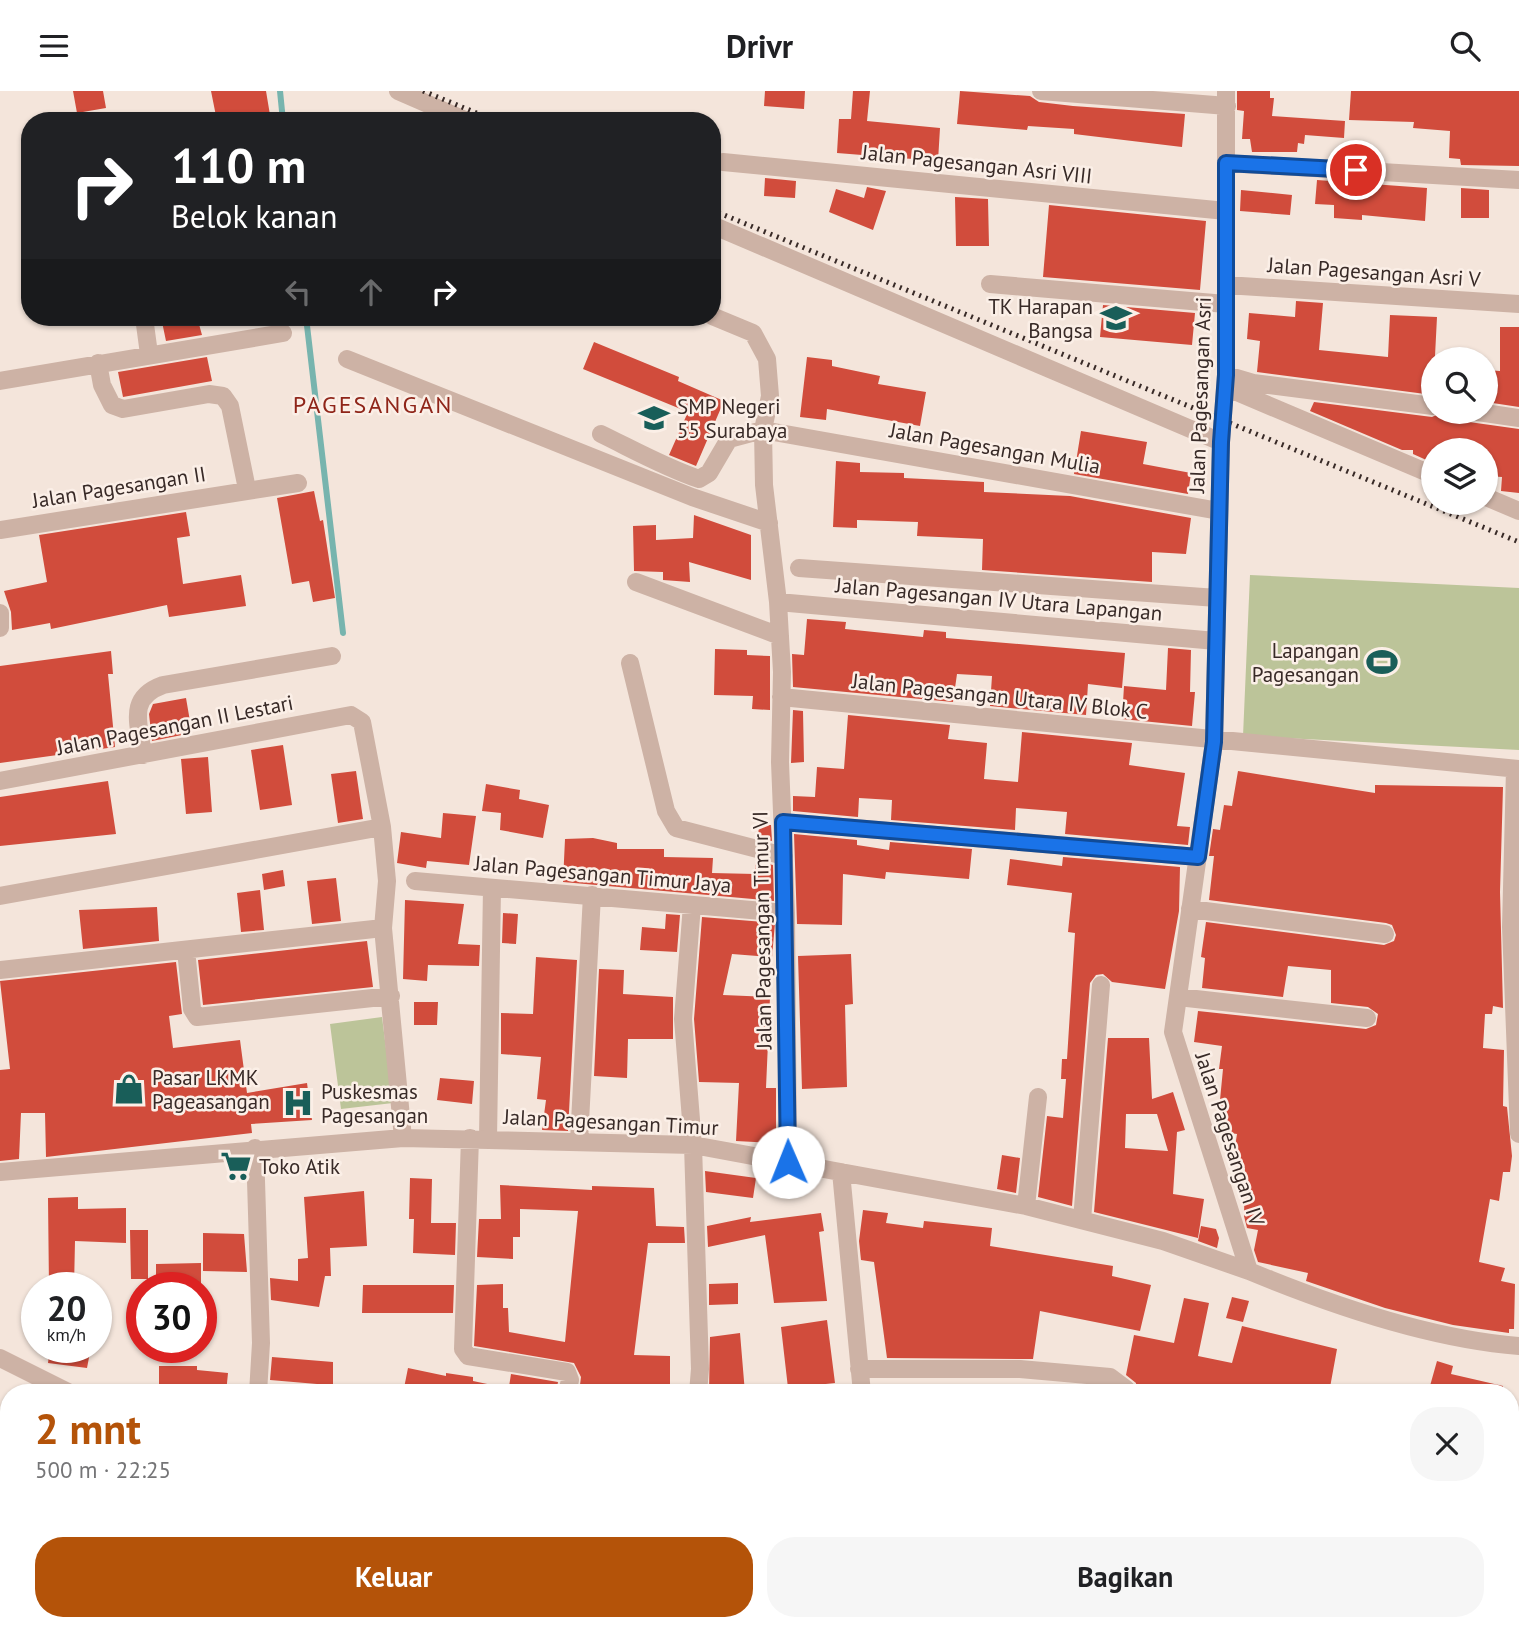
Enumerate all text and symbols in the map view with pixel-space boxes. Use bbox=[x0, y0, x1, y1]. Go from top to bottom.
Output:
text: Drivr bbox=[726, 25, 793, 67]
icon: menu bbox=[35, 27, 73, 65]
icon: search bbox=[1446, 27, 1484, 65]
text: 110 m bbox=[171, 133, 306, 197]
street label: Jalan Pagesangan Asri VIII bbox=[859, 138, 1094, 190]
icon: right bbox=[56, 140, 147, 231]
pin bbox=[1326, 140, 1386, 200]
icon: arrive bbox=[1337, 151, 1375, 189]
text: Belok kanan bbox=[171, 195, 337, 237]
street label: Jalan Pagesangan Asri V bbox=[1266, 251, 1481, 293]
icon: left bbox=[279, 273, 317, 311]
icon: ahead bbox=[352, 273, 390, 311]
icon: right bbox=[425, 273, 463, 311]
place label: TK Harapan Bangsa bbox=[988, 293, 1093, 344]
street label: Jalan Pagesangan Asri bbox=[1183, 296, 1217, 495]
school or university icon: TK Harapan Bangsa bbox=[1099, 301, 1133, 335]
map controls bbox=[1421, 347, 1498, 515]
button: search bbox=[1421, 347, 1498, 424]
district label: PAGESANGAN bbox=[293, 389, 453, 420]
place label: SMP Negeri 55 Surabaya bbox=[677, 393, 787, 444]
school or university icon: SMP Negeri 55 Surabaya bbox=[637, 401, 671, 435]
street label: Jalan Pagesangan Mulia bbox=[887, 416, 1102, 480]
button: layers bbox=[1421, 438, 1498, 515]
street label: Jalan Pagesangan II bbox=[29, 460, 208, 514]
street label: Jalan Pagesangan IV Utara Lapangan bbox=[834, 571, 1163, 627]
place label: Lapangan Pagesangan bbox=[1252, 637, 1359, 688]
sports icon: Lapangan Pagesangan bbox=[1365, 645, 1399, 679]
street label: Jalan Pagesangan Utara IV Blok C bbox=[850, 667, 1149, 725]
street label: Jalan Pagesangan II Lestari bbox=[53, 689, 296, 761]
street label: Jalan Pagesangan Timur VI bbox=[746, 811, 778, 1050]
street label: Jalan Pagesangan Timur Jaya bbox=[473, 849, 732, 899]
street label: Jalan Pagesangan IV bbox=[1189, 1048, 1271, 1229]
place label: Pasar LKMK Pageasangan bbox=[152, 1064, 270, 1115]
shop icon: Pasar LKMK Pageasangan bbox=[112, 1072, 146, 1106]
place label: Puskesmas Pagesangan bbox=[321, 1078, 428, 1129]
hospital icon: Puskesmas Pagesangan bbox=[281, 1086, 315, 1120]
street label: Jalan Pagesangan Timur bbox=[502, 1103, 719, 1141]
position arrow bbox=[751, 1125, 825, 1199]
supermarket icon: Toko Atik bbox=[219, 1149, 253, 1183]
place label: Toko Atik bbox=[259, 1153, 340, 1180]
speed limit sign: 30 bbox=[126, 1272, 217, 1363]
text: 20 bbox=[47, 1285, 86, 1331]
text: km/h bbox=[47, 1323, 86, 1346]
text: 2 mnt bbox=[35, 1401, 141, 1456]
button: close bbox=[1410, 1407, 1484, 1481]
text: 500 m · 22:25 bbox=[35, 1455, 171, 1484]
button: Keluar bbox=[35, 1537, 753, 1617]
button: Bagikan bbox=[767, 1537, 1484, 1617]

